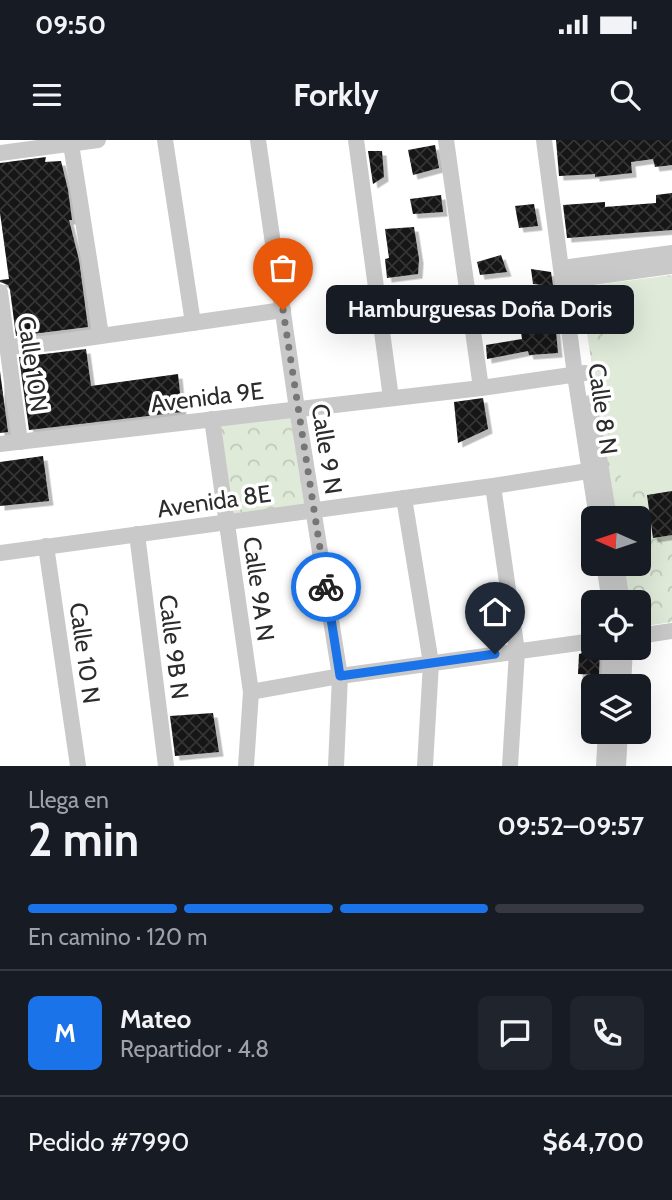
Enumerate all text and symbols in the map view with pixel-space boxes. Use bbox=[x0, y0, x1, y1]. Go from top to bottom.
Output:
text: 09:50 bbox=[35, 9, 106, 41]
text: Forkly bbox=[293, 75, 379, 114]
icon: menu bbox=[28, 76, 66, 114]
icon: search bbox=[606, 76, 644, 114]
pin bbox=[253, 238, 313, 310]
icon: bag bbox=[264, 249, 302, 287]
callout: Hamburguesas Doña Doris bbox=[325, 286, 633, 334]
text: Hamburguesas Doña Doris bbox=[348, 295, 612, 323]
street label: Calle 10N bbox=[12, 314, 54, 414]
street label: Calle 8 N bbox=[582, 361, 624, 457]
street label: Avenida 9E bbox=[149, 376, 265, 418]
street label: Calle 9 N bbox=[306, 402, 348, 496]
street label: Avenida 8E bbox=[155, 479, 273, 523]
north arrow bbox=[581, 506, 651, 576]
map controls bbox=[581, 506, 651, 744]
street label: Calle 9A N bbox=[237, 535, 281, 643]
courier bbox=[291, 552, 361, 622]
icon: bike bbox=[307, 568, 345, 606]
pin bbox=[465, 582, 525, 654]
button: locate bbox=[581, 590, 651, 660]
street label: Calle 9B N bbox=[153, 593, 195, 701]
icon: home bbox=[476, 593, 514, 631]
street label: Calle 10 N bbox=[64, 600, 106, 706]
button: layers bbox=[581, 674, 651, 744]
text: Llega en bbox=[28, 786, 109, 814]
text: 09:52–09:57 bbox=[498, 810, 644, 842]
text: 2 min bbox=[28, 812, 139, 868]
text: En camino · 120 m bbox=[28, 923, 207, 951]
button: chat bbox=[478, 996, 552, 1070]
button: phone bbox=[570, 996, 644, 1070]
text: Mateo bbox=[120, 1003, 191, 1035]
text: M bbox=[54, 1017, 76, 1049]
text: Repartidor · 4.8 bbox=[120, 1035, 269, 1063]
text: Pedido #7990 bbox=[28, 1126, 189, 1158]
text: $64,700 bbox=[542, 1126, 644, 1158]

